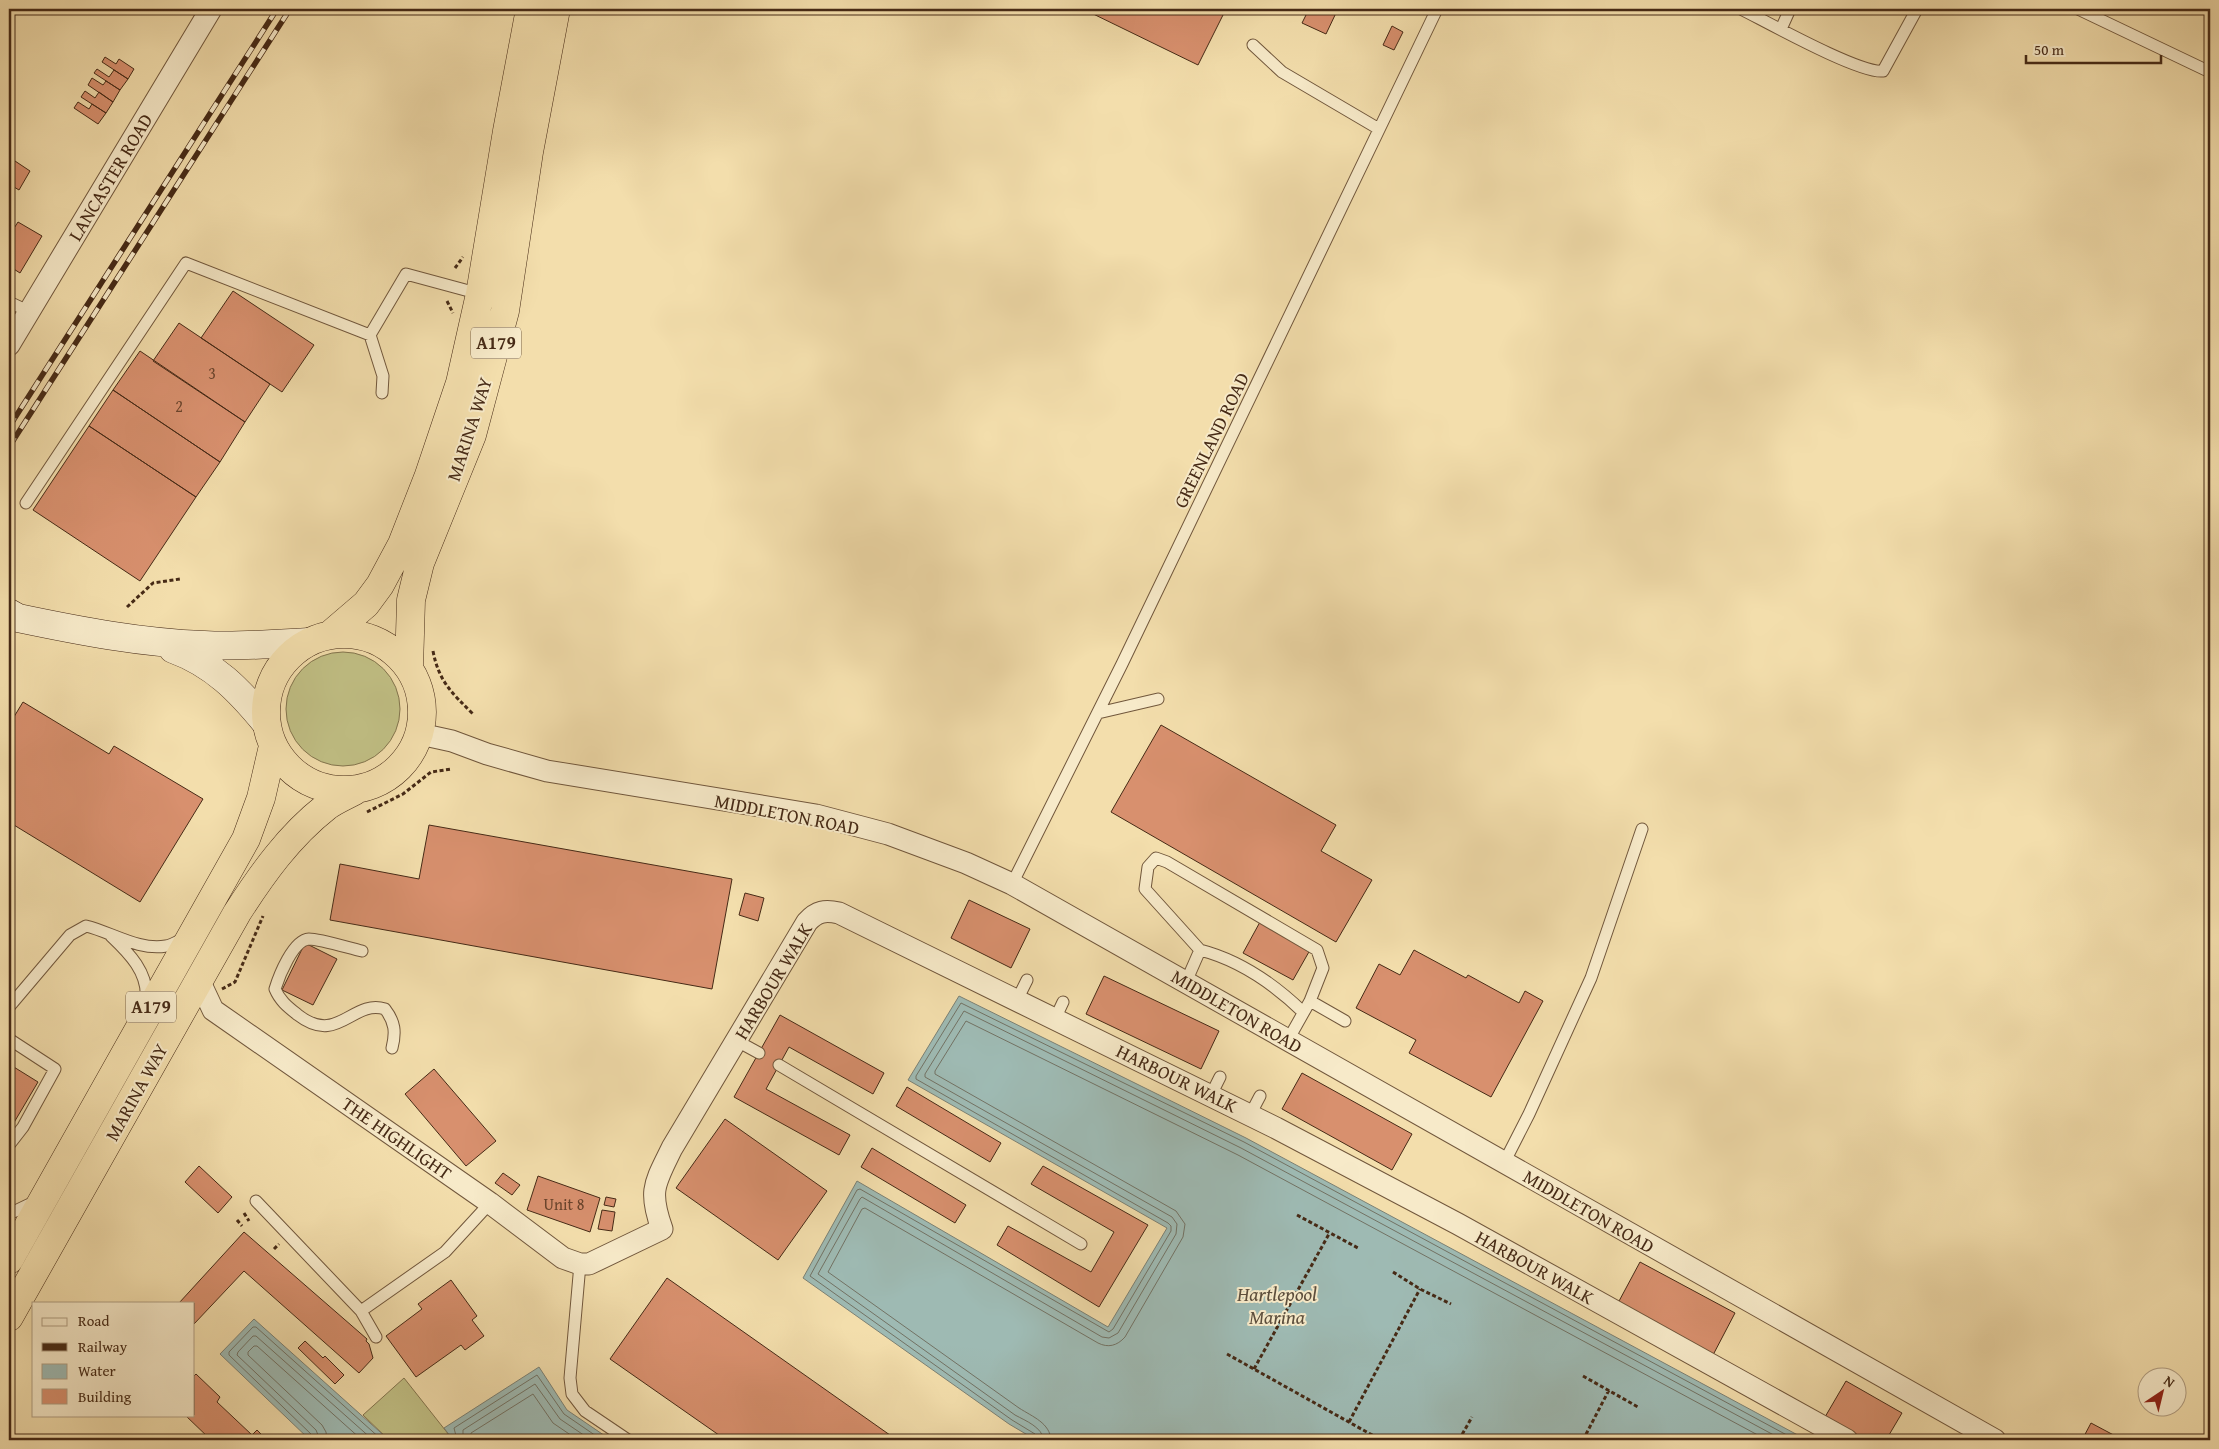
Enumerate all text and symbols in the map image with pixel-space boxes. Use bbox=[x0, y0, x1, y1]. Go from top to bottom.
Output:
scale bar bbox=[2026, 32, 2162, 64]
text: 50 m bbox=[2034, 39, 2065, 60]
street label: LANCASTER ROAD bbox=[61, 108, 159, 246]
road number: A179 bbox=[471, 328, 521, 358]
house number: 3 bbox=[208, 361, 216, 385]
street label: GREENLAND ROAD bbox=[1166, 367, 1256, 513]
street label: MARINA WAY bbox=[439, 373, 499, 485]
house number: 2 bbox=[175, 394, 183, 418]
street label: MIDDLETON ROAD bbox=[712, 786, 862, 842]
street label: HARBOUR WALK bbox=[727, 917, 819, 1045]
street label: MIDDLETON ROAD bbox=[1166, 962, 1308, 1060]
road number: A179 bbox=[126, 992, 176, 1022]
street label: MARINA WAY bbox=[98, 1037, 175, 1146]
street label: HARBOUR WALK bbox=[1112, 1037, 1243, 1120]
street label: THE HIGHLIGHT bbox=[336, 1090, 458, 1187]
street label: MIDDLETON ROAD bbox=[1518, 1162, 1660, 1260]
house number: Unit 8 bbox=[544, 1192, 585, 1216]
street label: HARBOUR WALK bbox=[1471, 1223, 1600, 1312]
water label: Hartlepool Marina bbox=[1236, 1279, 1317, 1331]
legend bbox=[32, 1302, 195, 1416]
text: Road bbox=[78, 1310, 109, 1331]
text: Railway bbox=[78, 1336, 128, 1357]
text: Water bbox=[78, 1360, 116, 1381]
north arrow bbox=[2136, 1366, 2186, 1416]
text: N bbox=[2160, 1370, 2180, 1393]
text: Building bbox=[78, 1386, 132, 1407]

